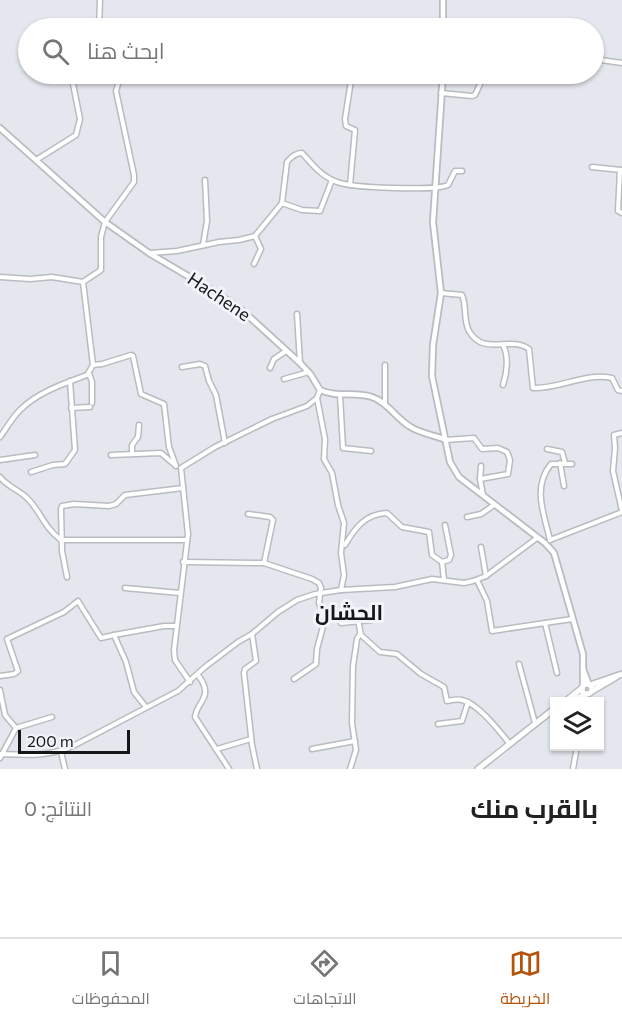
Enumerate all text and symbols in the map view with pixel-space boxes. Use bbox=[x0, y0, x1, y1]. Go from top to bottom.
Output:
search box bbox=[18, 18, 604, 84]
icon: search bbox=[39, 35, 72, 68]
text: ابحث هنا bbox=[87, 37, 165, 64]
street label: Hachene bbox=[184, 267, 255, 325]
district label: الحشان bbox=[315, 599, 383, 625]
map controls bbox=[550, 697, 604, 751]
button: layers bbox=[550, 697, 604, 751]
scale bar bbox=[18, 727, 130, 754]
text: 200 m bbox=[27, 731, 74, 750]
text: بالقرب منك bbox=[470, 792, 598, 823]
text: النتائج: 0 bbox=[24, 796, 92, 820]
tab: المحفوظات bbox=[72, 947, 150, 1013]
tab: الاتجاهات bbox=[293, 947, 357, 1013]
tab: الخريطة bbox=[500, 947, 550, 1013]

